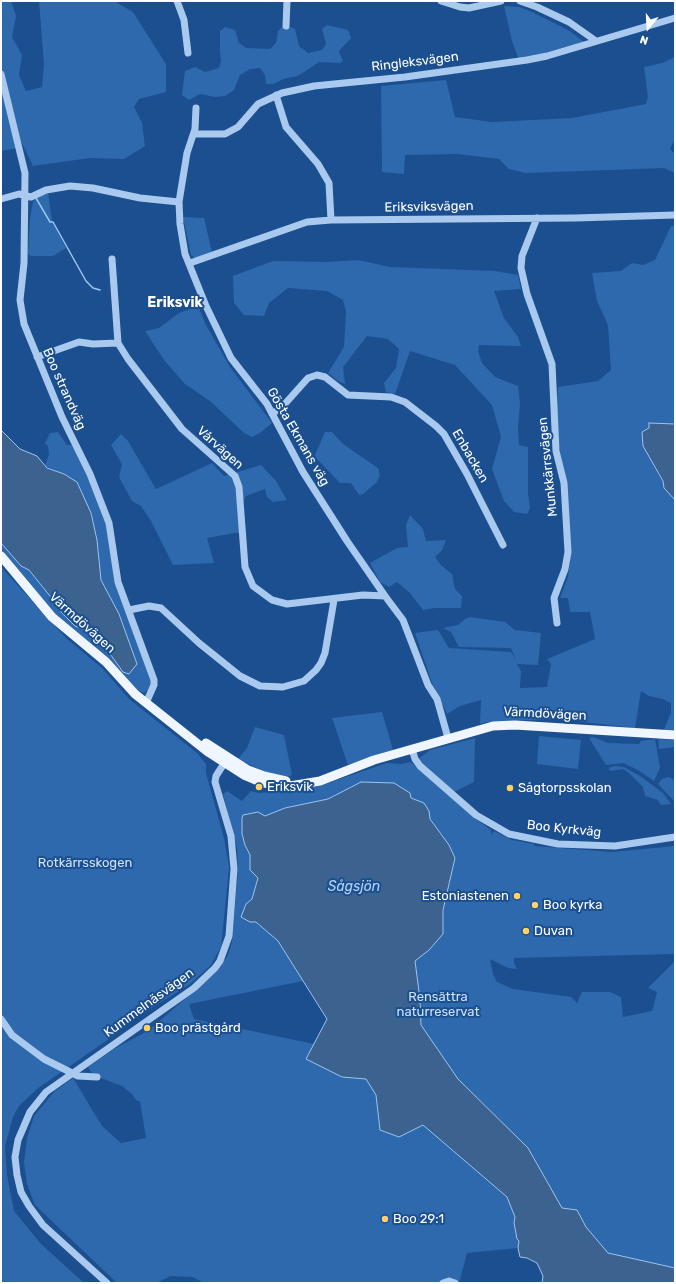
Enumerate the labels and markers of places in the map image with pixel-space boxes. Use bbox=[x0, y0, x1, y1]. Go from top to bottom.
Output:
place label: Eriksvik bbox=[267, 779, 313, 795]
place label: Sågtorpsskolan bbox=[518, 780, 612, 796]
marker: Eriksvik bbox=[254, 782, 264, 792]
marker: Sågtorpsskolan bbox=[505, 783, 515, 793]
place label: Estoniastenen bbox=[422, 888, 509, 904]
marker: Estoniastenen bbox=[512, 891, 522, 901]
place label: Boo kyrka bbox=[543, 897, 602, 913]
marker: Boo kyrka bbox=[530, 900, 540, 910]
place label: Duvan bbox=[534, 923, 573, 939]
marker: Duvan bbox=[521, 926, 531, 936]
place label: Boo prästgård bbox=[155, 1020, 241, 1036]
marker: Boo prästgård bbox=[142, 1023, 152, 1033]
place label: Boo 29:1 bbox=[393, 1211, 444, 1227]
marker: Boo 29:1 bbox=[380, 1214, 390, 1224]

